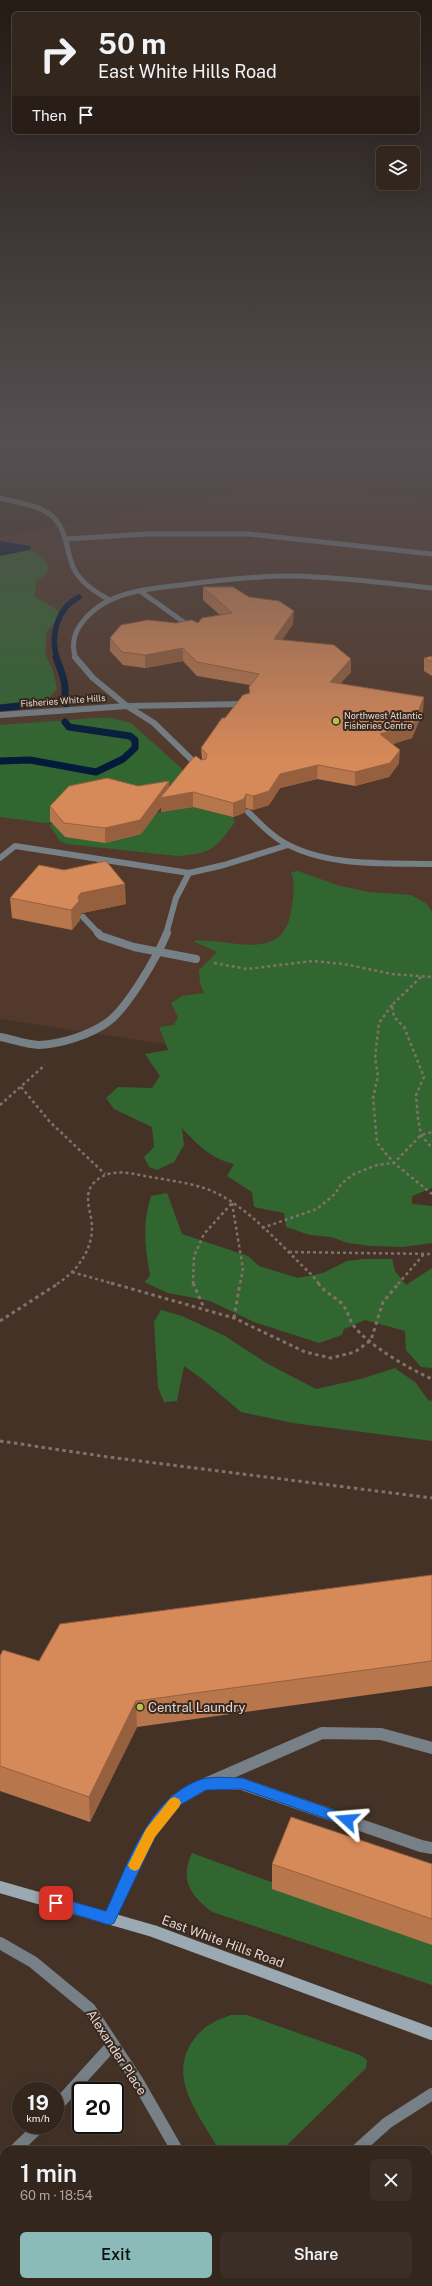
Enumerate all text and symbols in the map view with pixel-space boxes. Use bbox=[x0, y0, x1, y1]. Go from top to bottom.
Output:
text: 50 m bbox=[98, 27, 166, 60]
icon: right bbox=[32, 28, 84, 80]
text: East White Hills Road bbox=[98, 61, 277, 82]
icon: arrive bbox=[75, 104, 97, 126]
text: Then bbox=[32, 107, 67, 124]
map controls bbox=[376, 146, 420, 190]
button: layers bbox=[376, 146, 420, 190]
street label: Fisheries White Hills bbox=[20, 692, 106, 709]
place label: Northwest Atlantic Fisheries Centre bbox=[344, 710, 423, 731]
marker: Northwest Atlantic Fisheries Centre bbox=[331, 716, 341, 726]
place label: Central Laundry bbox=[148, 1700, 245, 1715]
marker: Central Laundry bbox=[135, 1702, 145, 1712]
position arrow bbox=[326, 1799, 368, 1841]
pin bbox=[39, 1886, 73, 1920]
icon: arrive bbox=[45, 1892, 67, 1914]
street label: East White Hills Road bbox=[160, 1912, 286, 1971]
street label: Alexander Place bbox=[83, 2007, 150, 2098]
speed limit sign: 20 bbox=[72, 2082, 124, 2134]
text: 19 bbox=[27, 2091, 49, 2115]
text: km/h bbox=[26, 2112, 50, 2124]
text: 1 min bbox=[20, 2159, 77, 2187]
button: close bbox=[370, 2159, 412, 2201]
text: 60 m · 18:54 bbox=[20, 2188, 93, 2203]
button: Exit bbox=[20, 2232, 212, 2278]
button: Share bbox=[220, 2232, 412, 2278]

